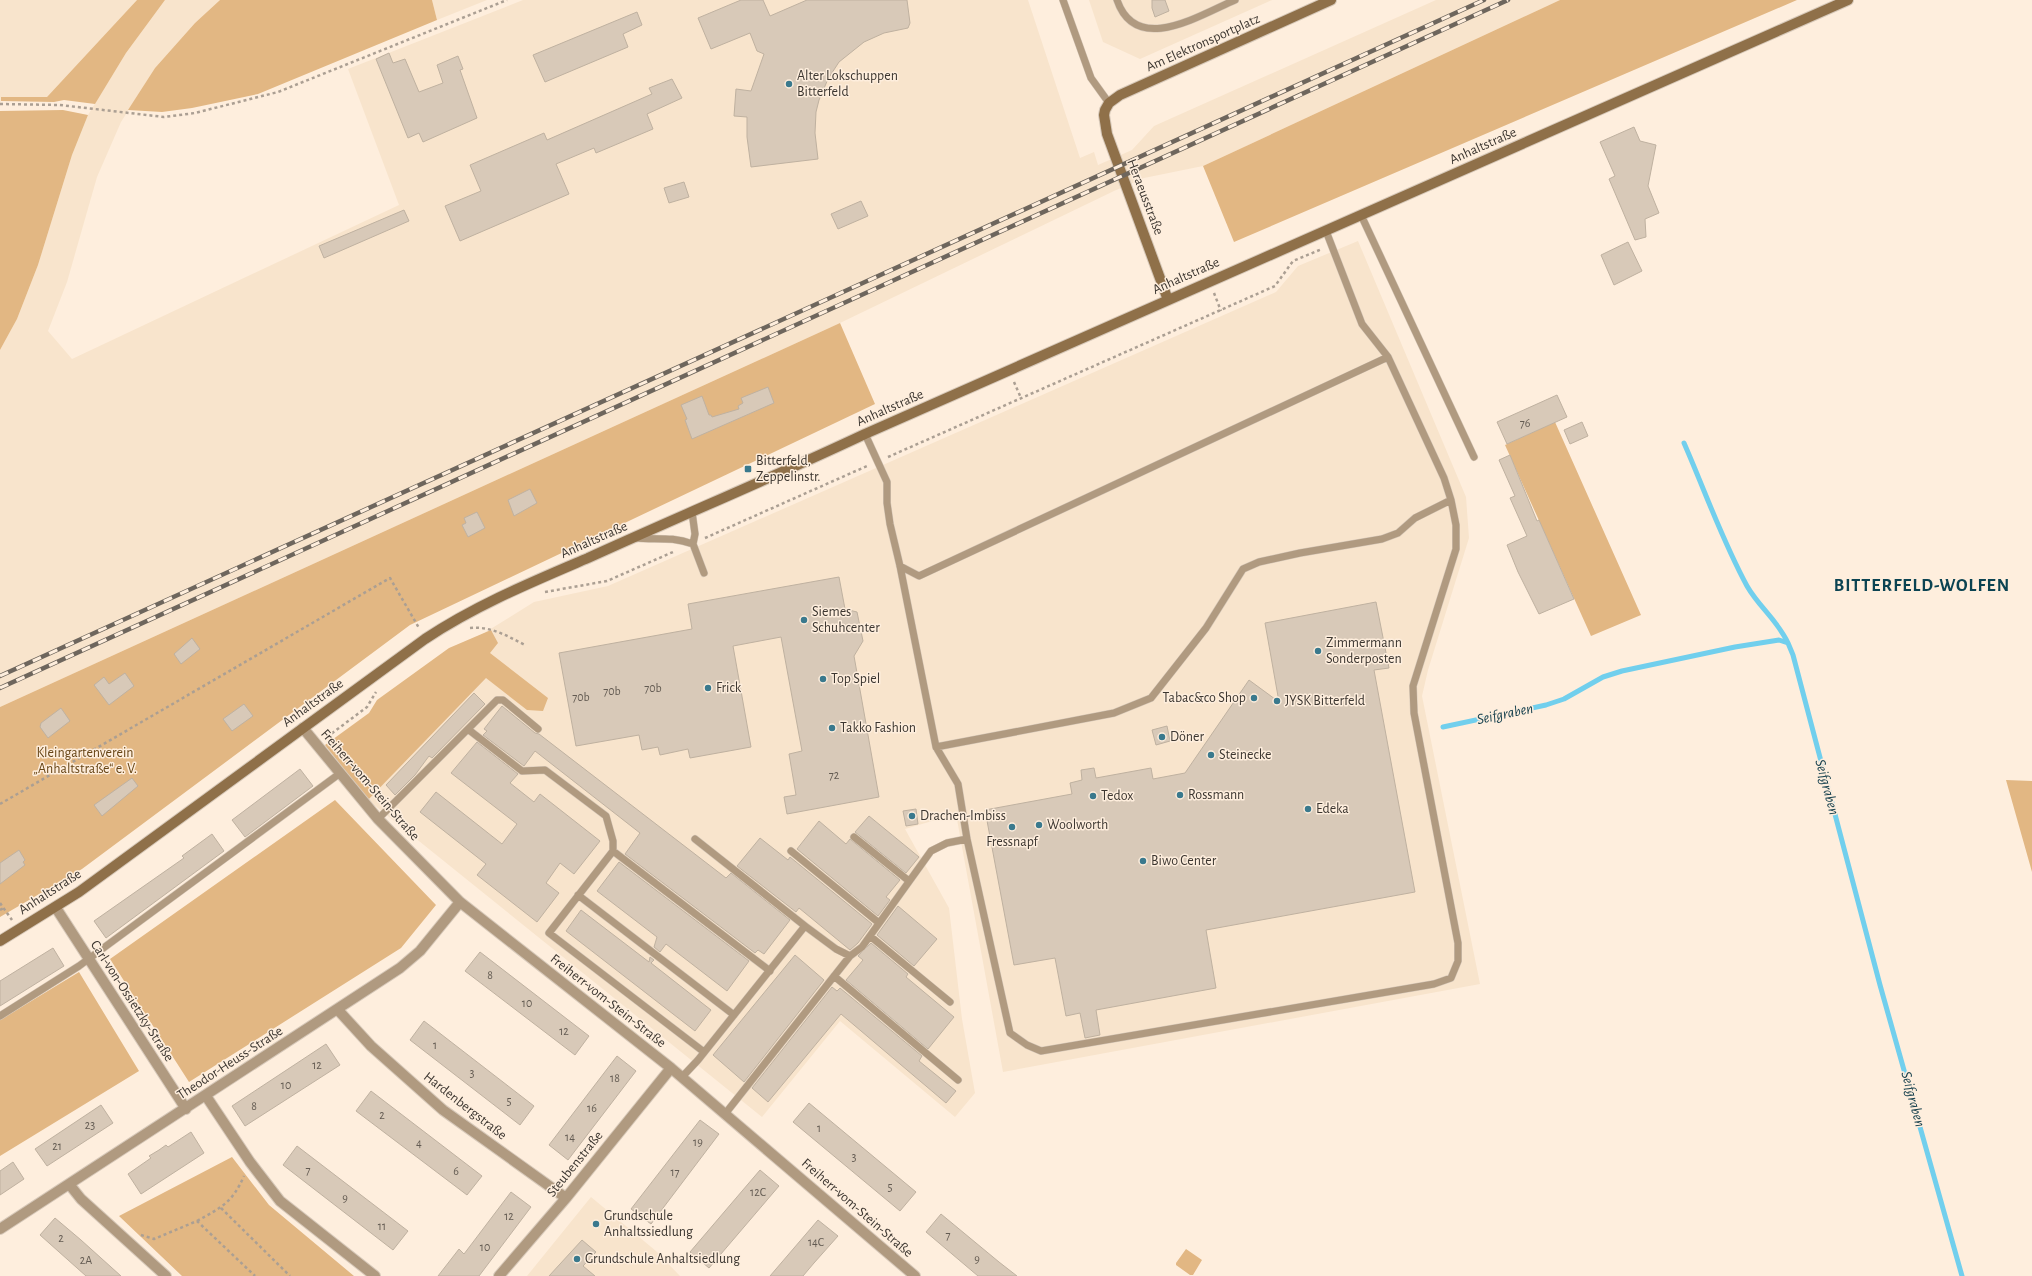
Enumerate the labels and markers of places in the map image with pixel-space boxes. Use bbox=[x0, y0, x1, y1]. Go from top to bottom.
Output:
place label: Alter Lokschuppen Bitterfeld bbox=[797, 69, 898, 99]
marker: Alter Lokschuppen Bitterfeld bbox=[784, 79, 794, 89]
place label: Bitterfeld, Zeppelinstr. bbox=[756, 454, 820, 484]
marker: Bitterfeld, Zeppelinstr. bbox=[743, 464, 753, 474]
place label: Siemes Schuhcenter bbox=[812, 605, 880, 635]
marker: Siemes Schuhcenter bbox=[799, 615, 809, 625]
place label: Zimmermann Sonderposten bbox=[1326, 636, 1402, 666]
marker: Zimmermann Sonderposten bbox=[1313, 646, 1323, 656]
place label: Top Spiel bbox=[831, 672, 880, 686]
marker: Top Spiel bbox=[818, 674, 828, 684]
place label: Frick bbox=[716, 681, 742, 695]
marker: Frick bbox=[703, 683, 713, 693]
place label: Tabac&co Shop bbox=[1163, 691, 1246, 705]
marker: Tabac&co Shop bbox=[1249, 693, 1259, 703]
place label: JYSK Bitterfeld bbox=[1285, 694, 1365, 708]
marker: JYSK Bitterfeld bbox=[1272, 696, 1282, 706]
place label: Takko Fashion bbox=[840, 721, 916, 735]
marker: Takko Fashion bbox=[827, 723, 837, 733]
place label: Döner bbox=[1170, 730, 1204, 744]
marker: Döner bbox=[1157, 732, 1167, 742]
place label: Steinecke bbox=[1219, 748, 1271, 762]
marker: Steinecke bbox=[1206, 750, 1216, 760]
place label: Rossmann bbox=[1188, 788, 1244, 802]
place label: Tedox bbox=[1101, 789, 1133, 803]
marker: Rossmann bbox=[1175, 790, 1185, 800]
marker: Tedox bbox=[1088, 791, 1098, 801]
place label: Edeka bbox=[1316, 802, 1349, 816]
marker: Edeka bbox=[1303, 804, 1313, 814]
place label: Drachen-Imbiss bbox=[920, 809, 1006, 823]
marker: Drachen-Imbiss bbox=[907, 811, 917, 821]
place label: Woolworth bbox=[1047, 818, 1108, 832]
marker: Woolworth bbox=[1034, 820, 1044, 830]
marker: Fressnapf bbox=[1007, 822, 1017, 832]
place label: Fressnapf bbox=[986, 835, 1039, 849]
place label: Biwo Center bbox=[1151, 854, 1217, 868]
marker: Biwo Center bbox=[1138, 856, 1148, 866]
place label: Grundschule Anhaltssiedlung bbox=[604, 1209, 693, 1239]
marker: Grundschule Anhaltssiedlung bbox=[591, 1219, 601, 1229]
place label: Grundschule Anhaltsiedlung bbox=[585, 1252, 740, 1266]
marker: Grundschule Anhaltsiedlung bbox=[572, 1254, 582, 1264]

